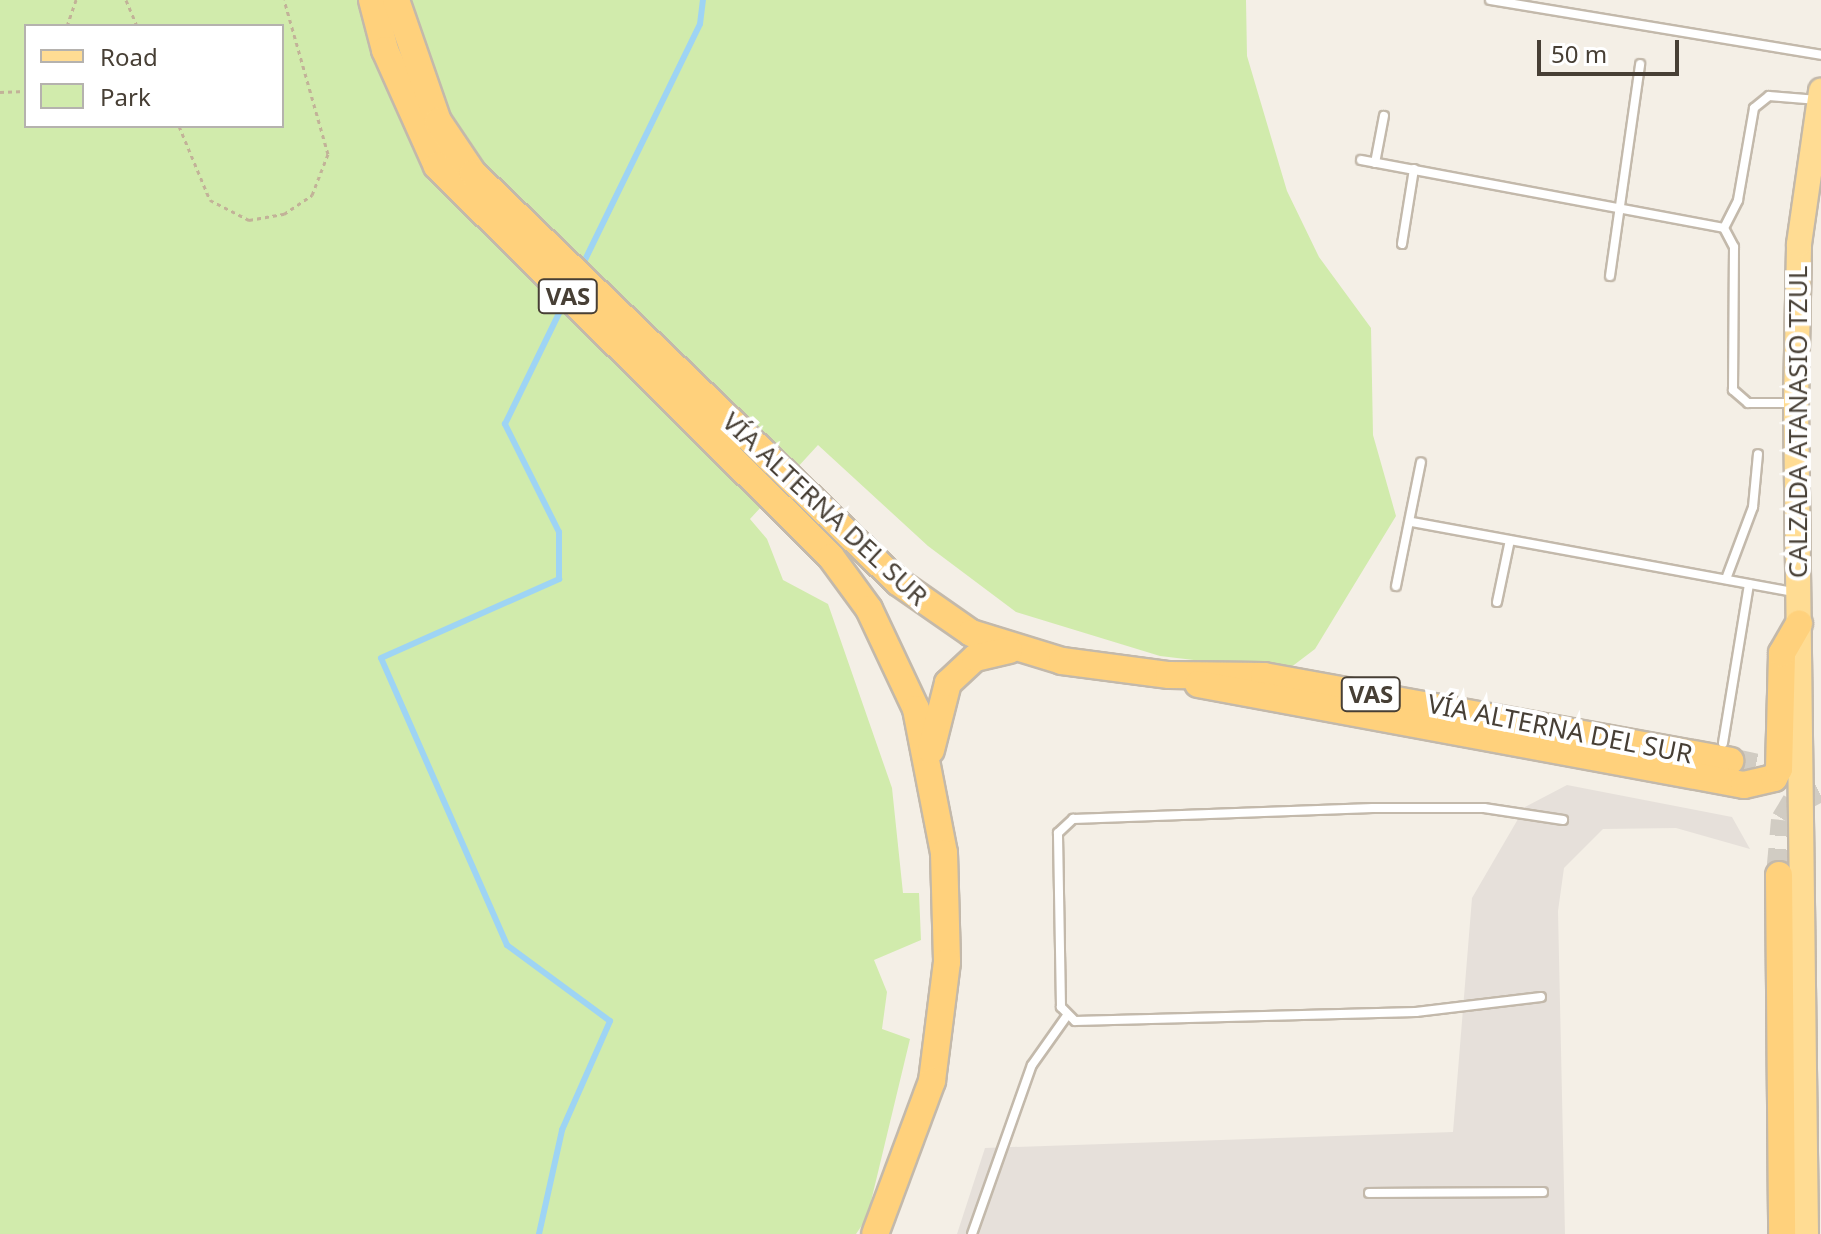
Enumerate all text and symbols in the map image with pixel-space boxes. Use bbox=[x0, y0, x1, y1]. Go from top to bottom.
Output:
legend bbox=[24, 24, 284, 128]
scale bar bbox=[1541, 24, 1683, 74]
text: 50 m bbox=[1551, 37, 1607, 70]
text: Road bbox=[100, 40, 158, 73]
text: Park bbox=[100, 80, 151, 113]
street label: CALZADA ATANASIO TZUL bbox=[1782, 266, 1814, 578]
road number: VAS bbox=[536, 276, 600, 316]
street label: VÍA ALTERNA DEL SUR bbox=[716, 406, 934, 612]
road number: VAS bbox=[1339, 674, 1403, 714]
street label: VÍA ALTERNA DEL SUR bbox=[1425, 688, 1695, 770]

